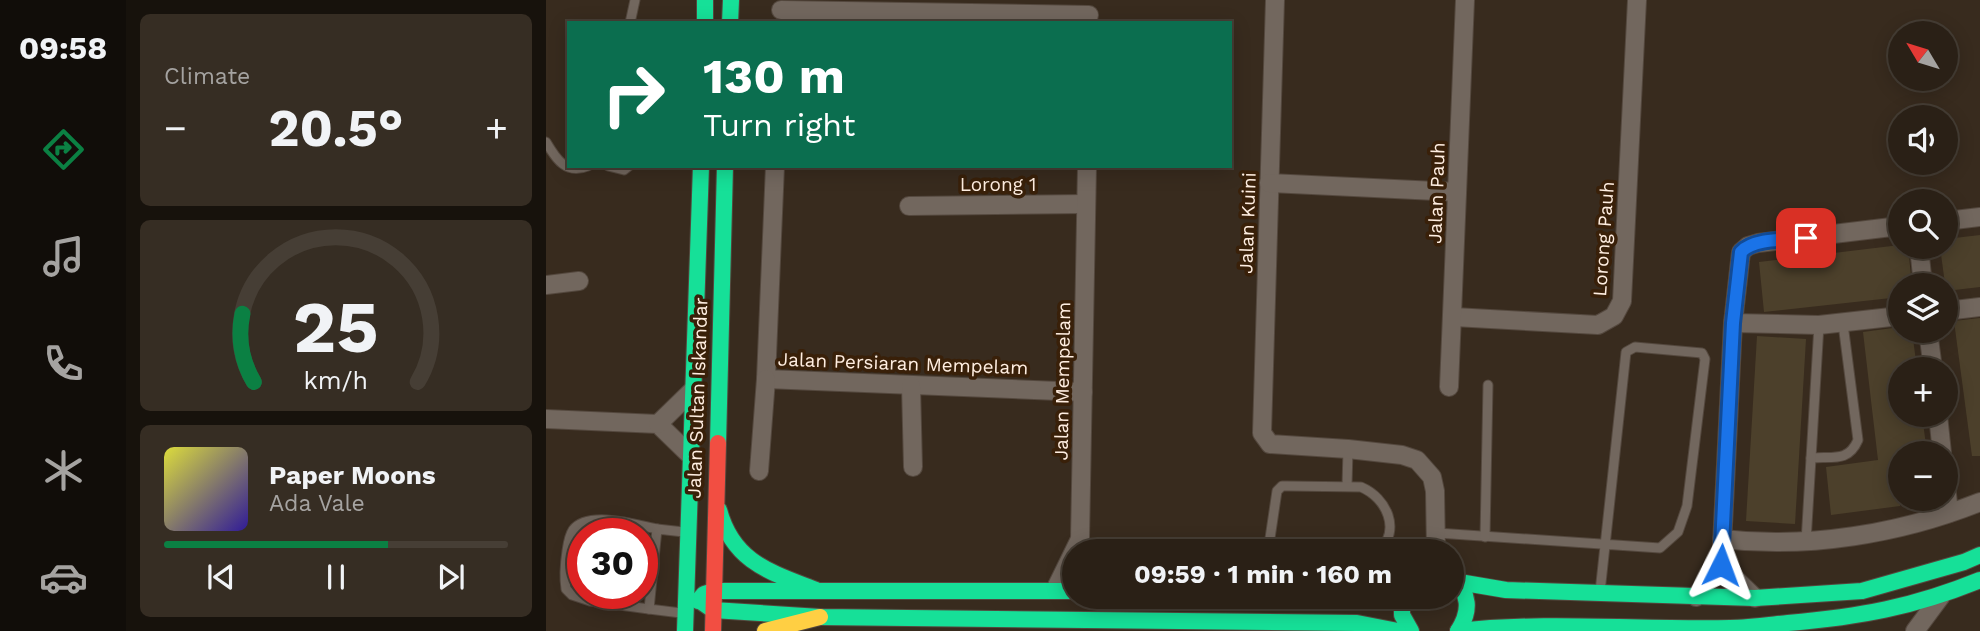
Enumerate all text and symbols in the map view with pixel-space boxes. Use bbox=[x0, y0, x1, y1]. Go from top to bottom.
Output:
north arrow bbox=[1888, 21, 1958, 91]
map controls bbox=[1888, 21, 1958, 511]
text: 09:58 bbox=[19, 29, 107, 67]
text: 130 m bbox=[703, 47, 845, 105]
icon: right bbox=[588, 49, 679, 140]
text: Climate bbox=[164, 63, 250, 90]
text: 20.5° bbox=[268, 98, 404, 159]
button: sound bbox=[1888, 105, 1958, 175]
text: − bbox=[164, 106, 187, 150]
text: + bbox=[485, 106, 508, 150]
text: Turn right bbox=[703, 106, 855, 144]
icon: directions bbox=[39, 125, 88, 174]
street label: Jalan Pauh bbox=[1423, 142, 1450, 244]
street label: Jalan Kuini bbox=[1234, 172, 1261, 274]
street label: Lorong 1 bbox=[960, 173, 1036, 196]
street label: Lorong Pauh bbox=[1588, 181, 1619, 297]
button: search bbox=[1888, 189, 1958, 259]
pin bbox=[1776, 208, 1836, 268]
icon: arrive bbox=[1787, 219, 1825, 257]
icon: music bbox=[39, 232, 88, 281]
button: layers bbox=[1888, 273, 1958, 343]
text: 25 bbox=[293, 284, 379, 370]
street label: Jalan Sultan Iskandar bbox=[682, 297, 713, 499]
street label: Jalan Mempelam bbox=[1050, 301, 1075, 461]
icon: phone bbox=[39, 339, 88, 388]
street label: Jalan Persiaran Mempelam bbox=[777, 348, 1029, 379]
button: + bbox=[1888, 357, 1958, 427]
text: km/h bbox=[304, 365, 368, 394]
button: − bbox=[1888, 441, 1958, 511]
icon: climate bbox=[39, 446, 88, 495]
text: Paper Moons bbox=[269, 460, 436, 490]
text: Ada Vale bbox=[269, 490, 365, 517]
speed limit sign: 30 bbox=[567, 518, 658, 609]
position arrow bbox=[1684, 528, 1758, 602]
icon: car bbox=[39, 553, 88, 602]
icon: previous bbox=[202, 558, 240, 596]
icon: pause bbox=[317, 558, 355, 596]
icon: next bbox=[432, 558, 470, 596]
text: 09:59 · 1 min · 160 m bbox=[1134, 559, 1392, 589]

